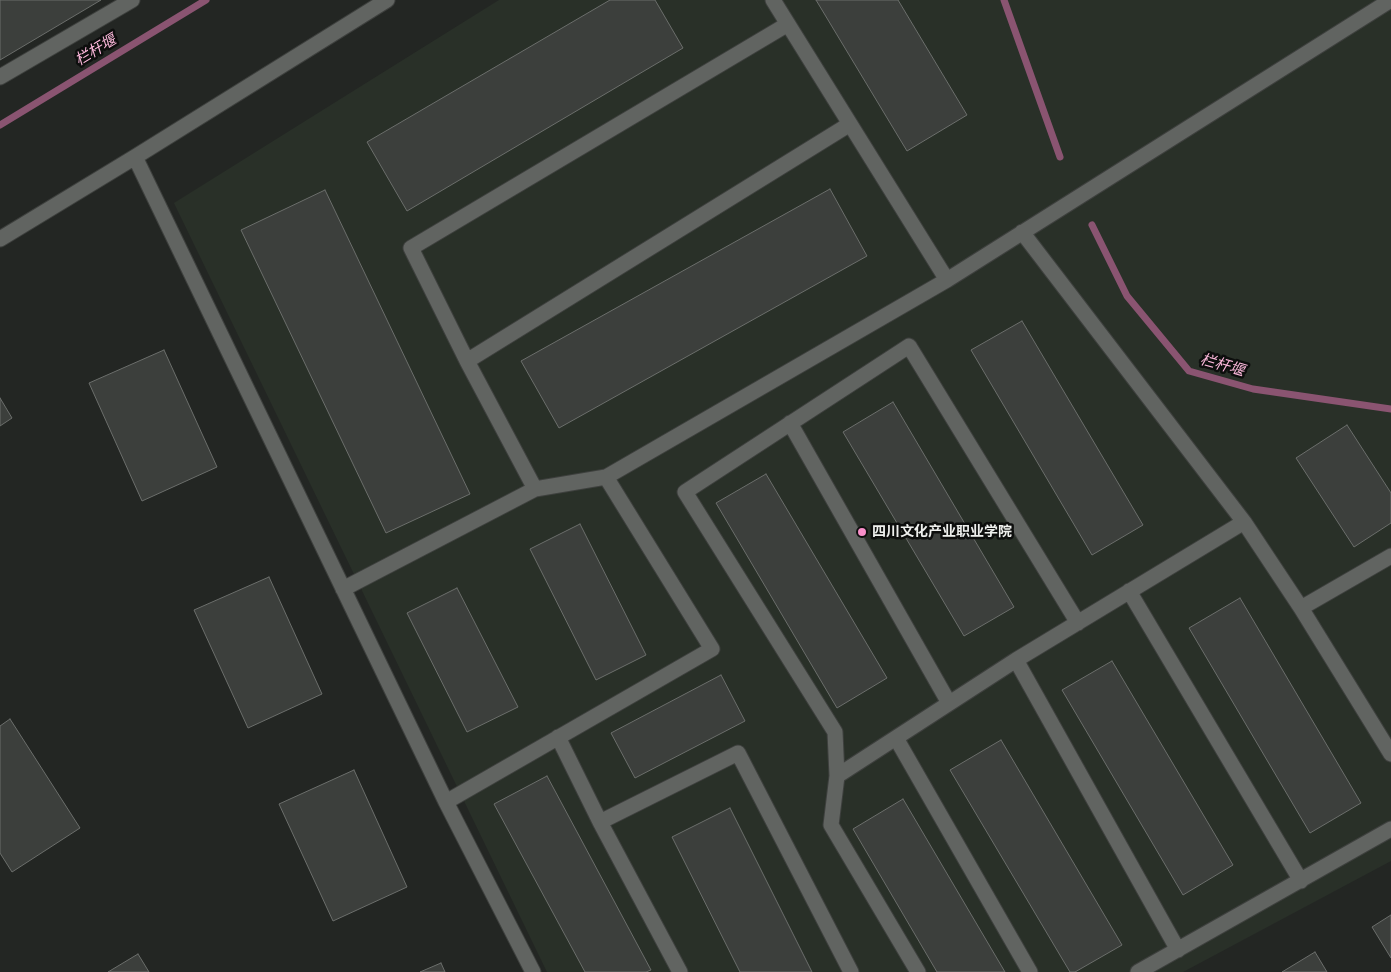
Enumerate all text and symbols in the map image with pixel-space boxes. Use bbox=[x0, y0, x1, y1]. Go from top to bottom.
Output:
water label: 栏杆堰 bbox=[72, 32, 120, 70]
water label: 栏杆堰 bbox=[1198, 351, 1246, 381]
place label: 四川文化产业职业学院 bbox=[872, 524, 1012, 540]
marker: 四川文化产业职业学院 bbox=[856, 526, 868, 538]

